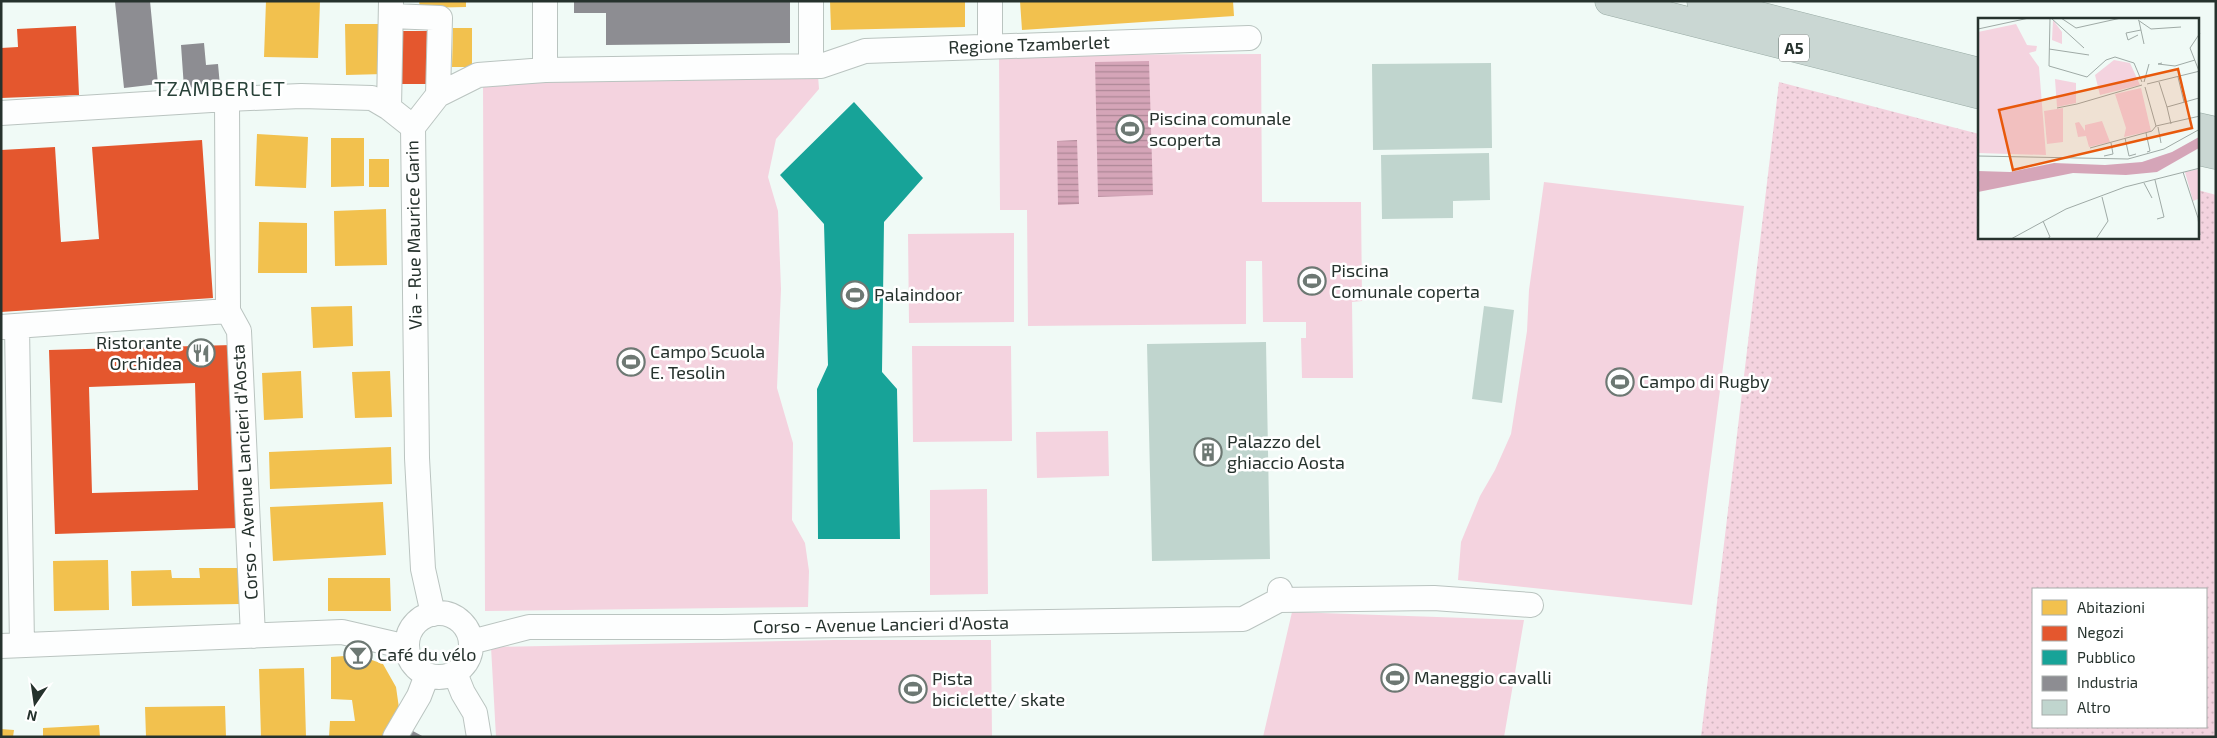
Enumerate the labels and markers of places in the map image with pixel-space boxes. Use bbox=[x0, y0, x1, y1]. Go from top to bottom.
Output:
place label: Piscina comunale scoperta bbox=[1149, 107, 1291, 150]
sports icon: Piscina comunale scoperta bbox=[1115, 114, 1145, 144]
place label: Piscina Comunale coperta bbox=[1331, 259, 1480, 302]
sports icon: Piscina Comunale coperta bbox=[1297, 266, 1327, 296]
sports icon: Palaindoor bbox=[840, 280, 870, 310]
place label: Palaindoor bbox=[874, 283, 963, 305]
place label: Ristorante Orchidea bbox=[96, 331, 182, 374]
restaurant icon: Ristorante Orchidea bbox=[186, 338, 216, 368]
place label: Campo Scuola E. Tesolin bbox=[650, 340, 765, 383]
sports icon: Campo Scuola E. Tesolin bbox=[616, 347, 646, 377]
sports icon: Campo di Rugby bbox=[1605, 367, 1635, 397]
place label: Campo di Rugby bbox=[1639, 370, 1770, 392]
place label: Palazzo del ghiaccio Aosta bbox=[1227, 430, 1345, 473]
building icon: Palazzo del ghiaccio Aosta bbox=[1193, 437, 1223, 467]
bar icon: Café du vélo bbox=[343, 640, 373, 670]
place label: Café du vélo bbox=[377, 643, 476, 665]
sports icon: Maneggio cavalli bbox=[1380, 663, 1410, 693]
place label: Maneggio cavalli bbox=[1414, 666, 1552, 688]
place label: Pista biciclette/ skate bbox=[932, 667, 1065, 710]
sports icon: Pista biciclette/ skate bbox=[898, 674, 928, 704]

